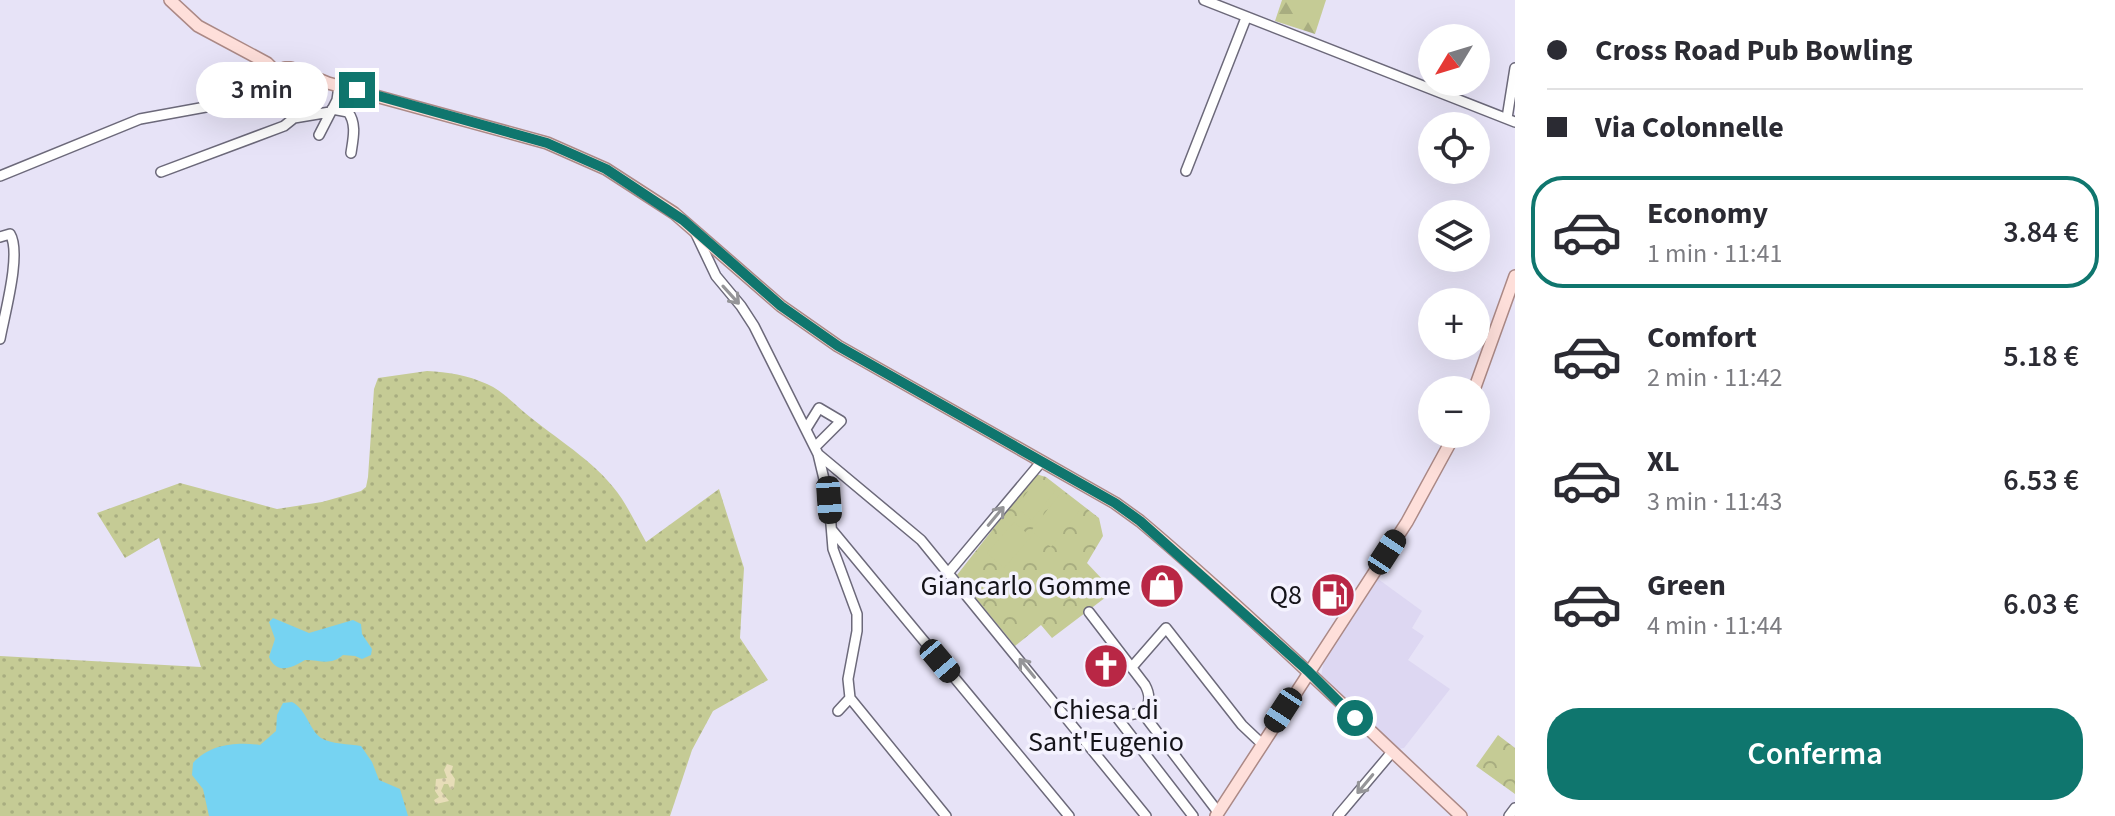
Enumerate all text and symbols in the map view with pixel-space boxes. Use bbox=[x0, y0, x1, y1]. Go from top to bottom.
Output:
north arrow bbox=[1418, 24, 1490, 96]
map controls bbox=[1418, 24, 1490, 448]
text: Cross Road Pub Bowling bbox=[1595, 29, 1913, 72]
callout: 3 min bbox=[197, 62, 329, 118]
text: 3 min bbox=[231, 71, 293, 108]
route end bbox=[339, 72, 375, 108]
text: Via Colonnelle bbox=[1595, 106, 1784, 149]
button: locate bbox=[1418, 112, 1490, 184]
text: Economy bbox=[1647, 192, 1768, 235]
icon: car bbox=[1551, 196, 1623, 268]
button: layers bbox=[1418, 200, 1490, 272]
text: 3.84 € bbox=[2003, 211, 2079, 254]
text: 1 min · 11:41 bbox=[1647, 235, 1782, 272]
one-way arrow bbox=[722, 284, 740, 304]
button: + bbox=[1418, 288, 1490, 360]
text: Comfort bbox=[1647, 316, 1757, 359]
icon: car bbox=[1551, 320, 1623, 392]
text: 5.18 € bbox=[2003, 335, 2079, 378]
text: 2 min · 11:42 bbox=[1647, 359, 1782, 396]
button: − bbox=[1418, 376, 1490, 448]
text: XL bbox=[1647, 440, 1680, 483]
icon: car bbox=[1551, 444, 1623, 516]
text: 6.53 € bbox=[2003, 459, 2079, 502]
car bbox=[815, 475, 843, 525]
text: 3 min · 11:43 bbox=[1647, 483, 1782, 520]
one-way arrow bbox=[987, 506, 1004, 527]
car bbox=[1364, 525, 1410, 579]
shop icon: Giancarlo Gomme bbox=[1138, 562, 1186, 610]
text: Green bbox=[1647, 564, 1726, 607]
place label: Giancarlo Gomme bbox=[920, 566, 1131, 606]
icon: car bbox=[1551, 568, 1623, 640]
fuel station icon: Q8 bbox=[1309, 571, 1357, 619]
place label: Q8 bbox=[1269, 575, 1302, 615]
text: 6.03 € bbox=[2003, 583, 2079, 626]
text: 4 min · 11:44 bbox=[1647, 607, 1782, 644]
car bbox=[915, 635, 965, 687]
church icon: Chiesa di Sant'Eugenio bbox=[1082, 642, 1130, 690]
one-way arrow bbox=[1018, 658, 1036, 679]
car bbox=[1260, 683, 1306, 737]
place label: Chiesa di Sant'Eugenio bbox=[1028, 690, 1184, 762]
route start bbox=[1337, 700, 1373, 736]
button: Conferma bbox=[1547, 708, 2083, 800]
one-way arrow bbox=[1356, 774, 1374, 794]

